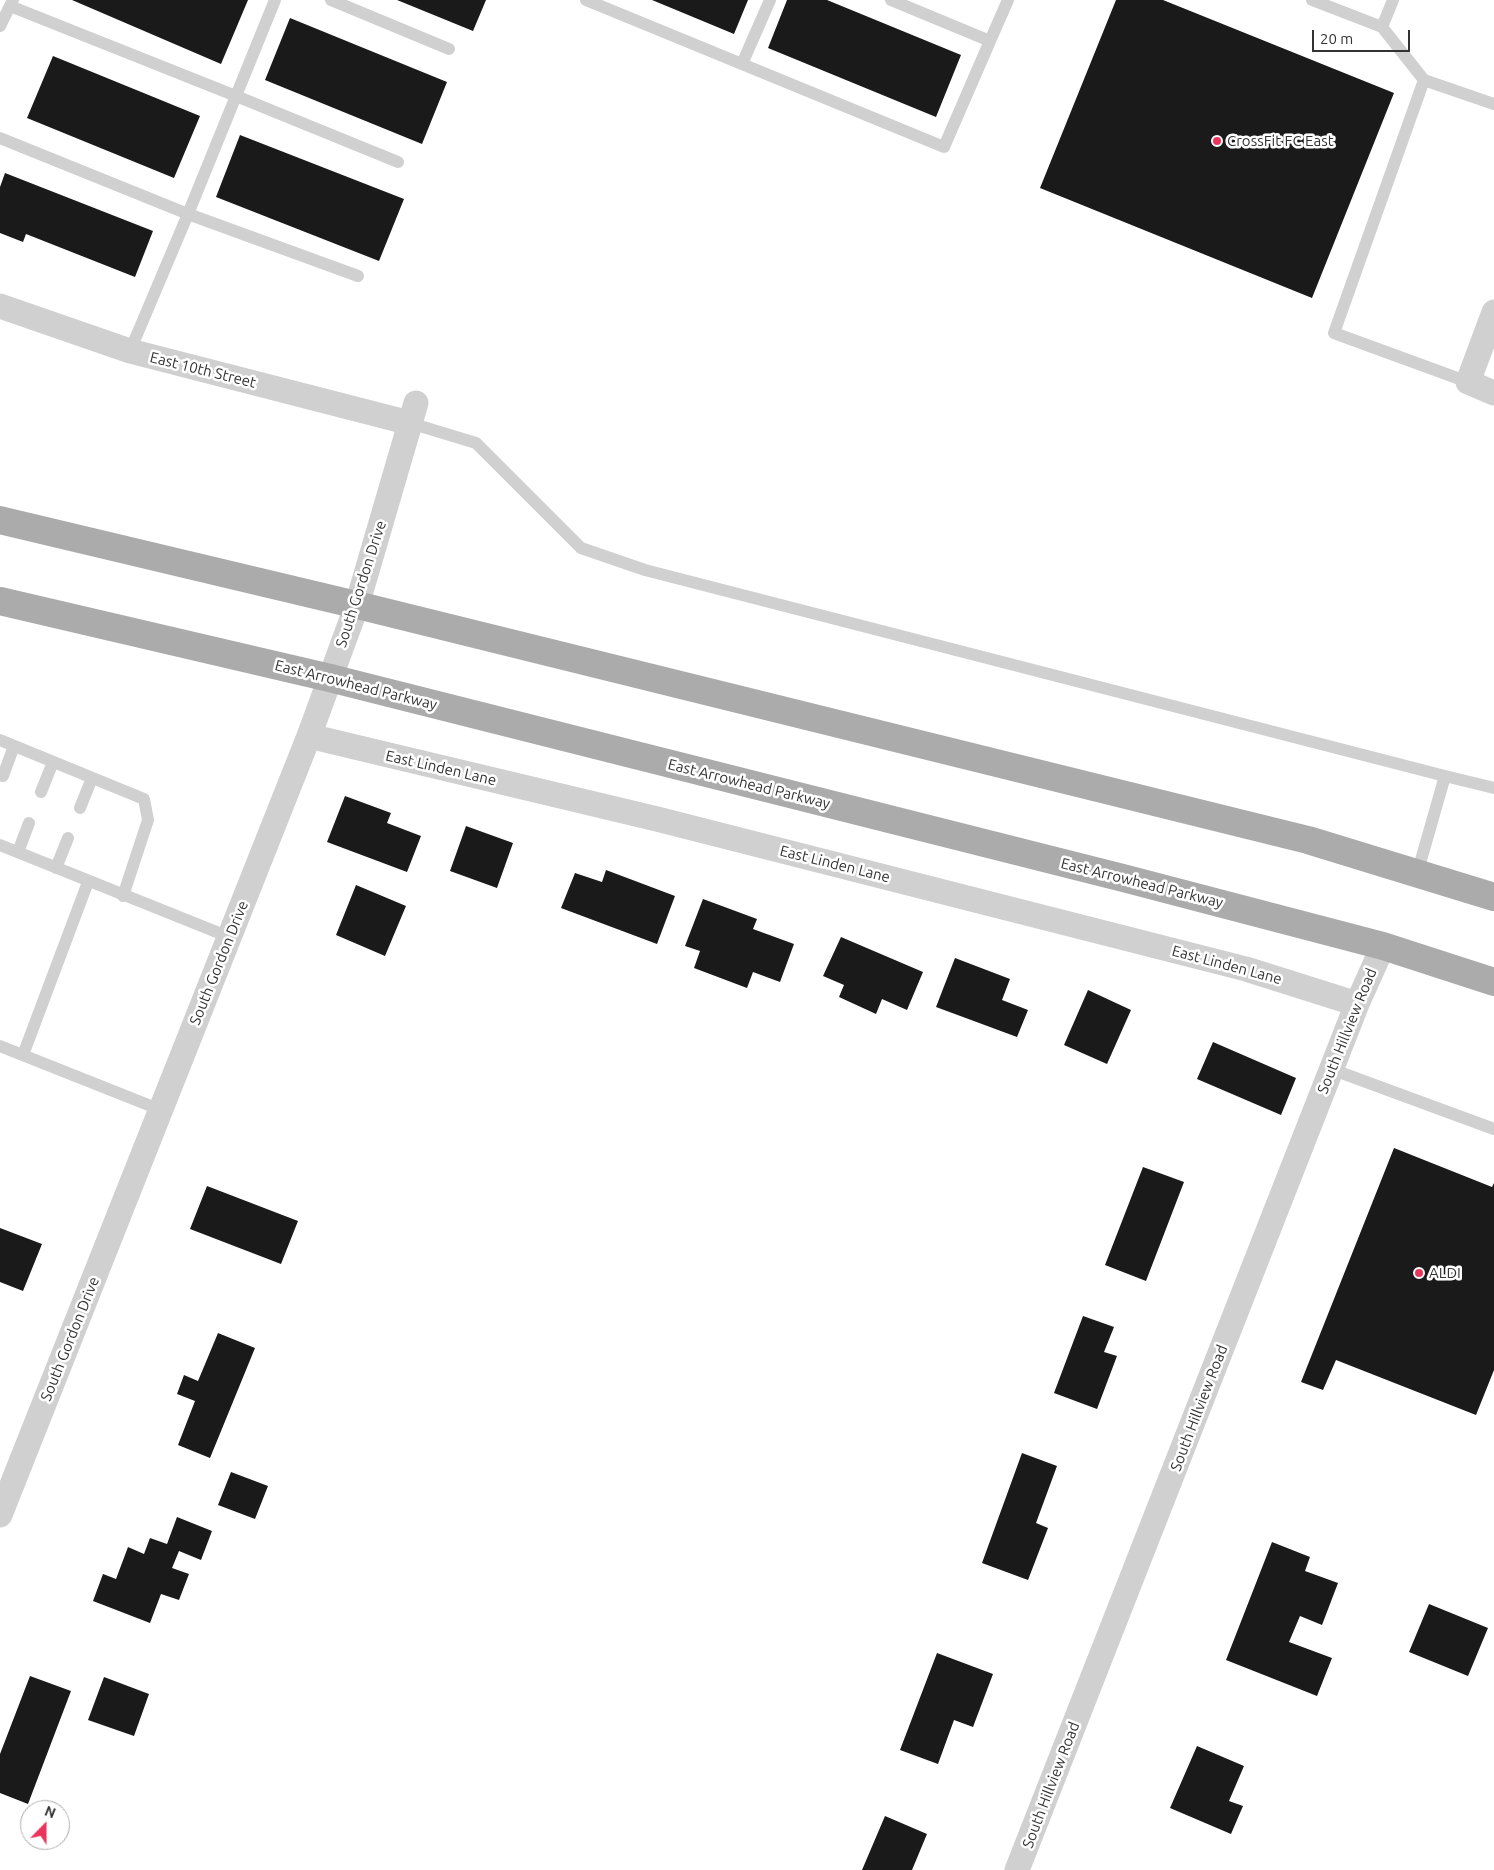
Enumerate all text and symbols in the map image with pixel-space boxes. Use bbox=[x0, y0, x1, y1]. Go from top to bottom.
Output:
scale bar bbox=[1314, 20, 1412, 52]
text: 20 m bbox=[1320, 30, 1353, 47]
place label: CrossFit FC East bbox=[1227, 132, 1334, 150]
marker: CrossFit FC East bbox=[1211, 135, 1223, 147]
street label: East 10th Street bbox=[148, 348, 258, 392]
street label: South Gordon Drive bbox=[332, 518, 390, 650]
street label: East Arrowhead Parkway bbox=[273, 656, 439, 714]
street label: East Linden Lane bbox=[384, 747, 498, 789]
street label: East Arrowhead Parkway bbox=[666, 755, 832, 813]
street label: East Linden Lane bbox=[778, 842, 892, 886]
street label: East Arrowhead Parkway bbox=[1059, 854, 1225, 912]
street label: South Gordon Drive bbox=[186, 898, 252, 1028]
street label: East Linden Lane bbox=[1170, 942, 1284, 988]
street label: South Hillview Road bbox=[1314, 966, 1380, 1096]
place label: ALDI bbox=[1429, 1264, 1461, 1282]
marker: ALDI bbox=[1413, 1267, 1425, 1279]
street label: South Gordon Drive bbox=[37, 1274, 103, 1404]
street label: South Hillview Road bbox=[1167, 1342, 1231, 1474]
street label: South Hillview Road bbox=[1019, 1719, 1083, 1851]
north arrow bbox=[20, 1800, 70, 1850]
text: N bbox=[42, 1803, 58, 1821]

